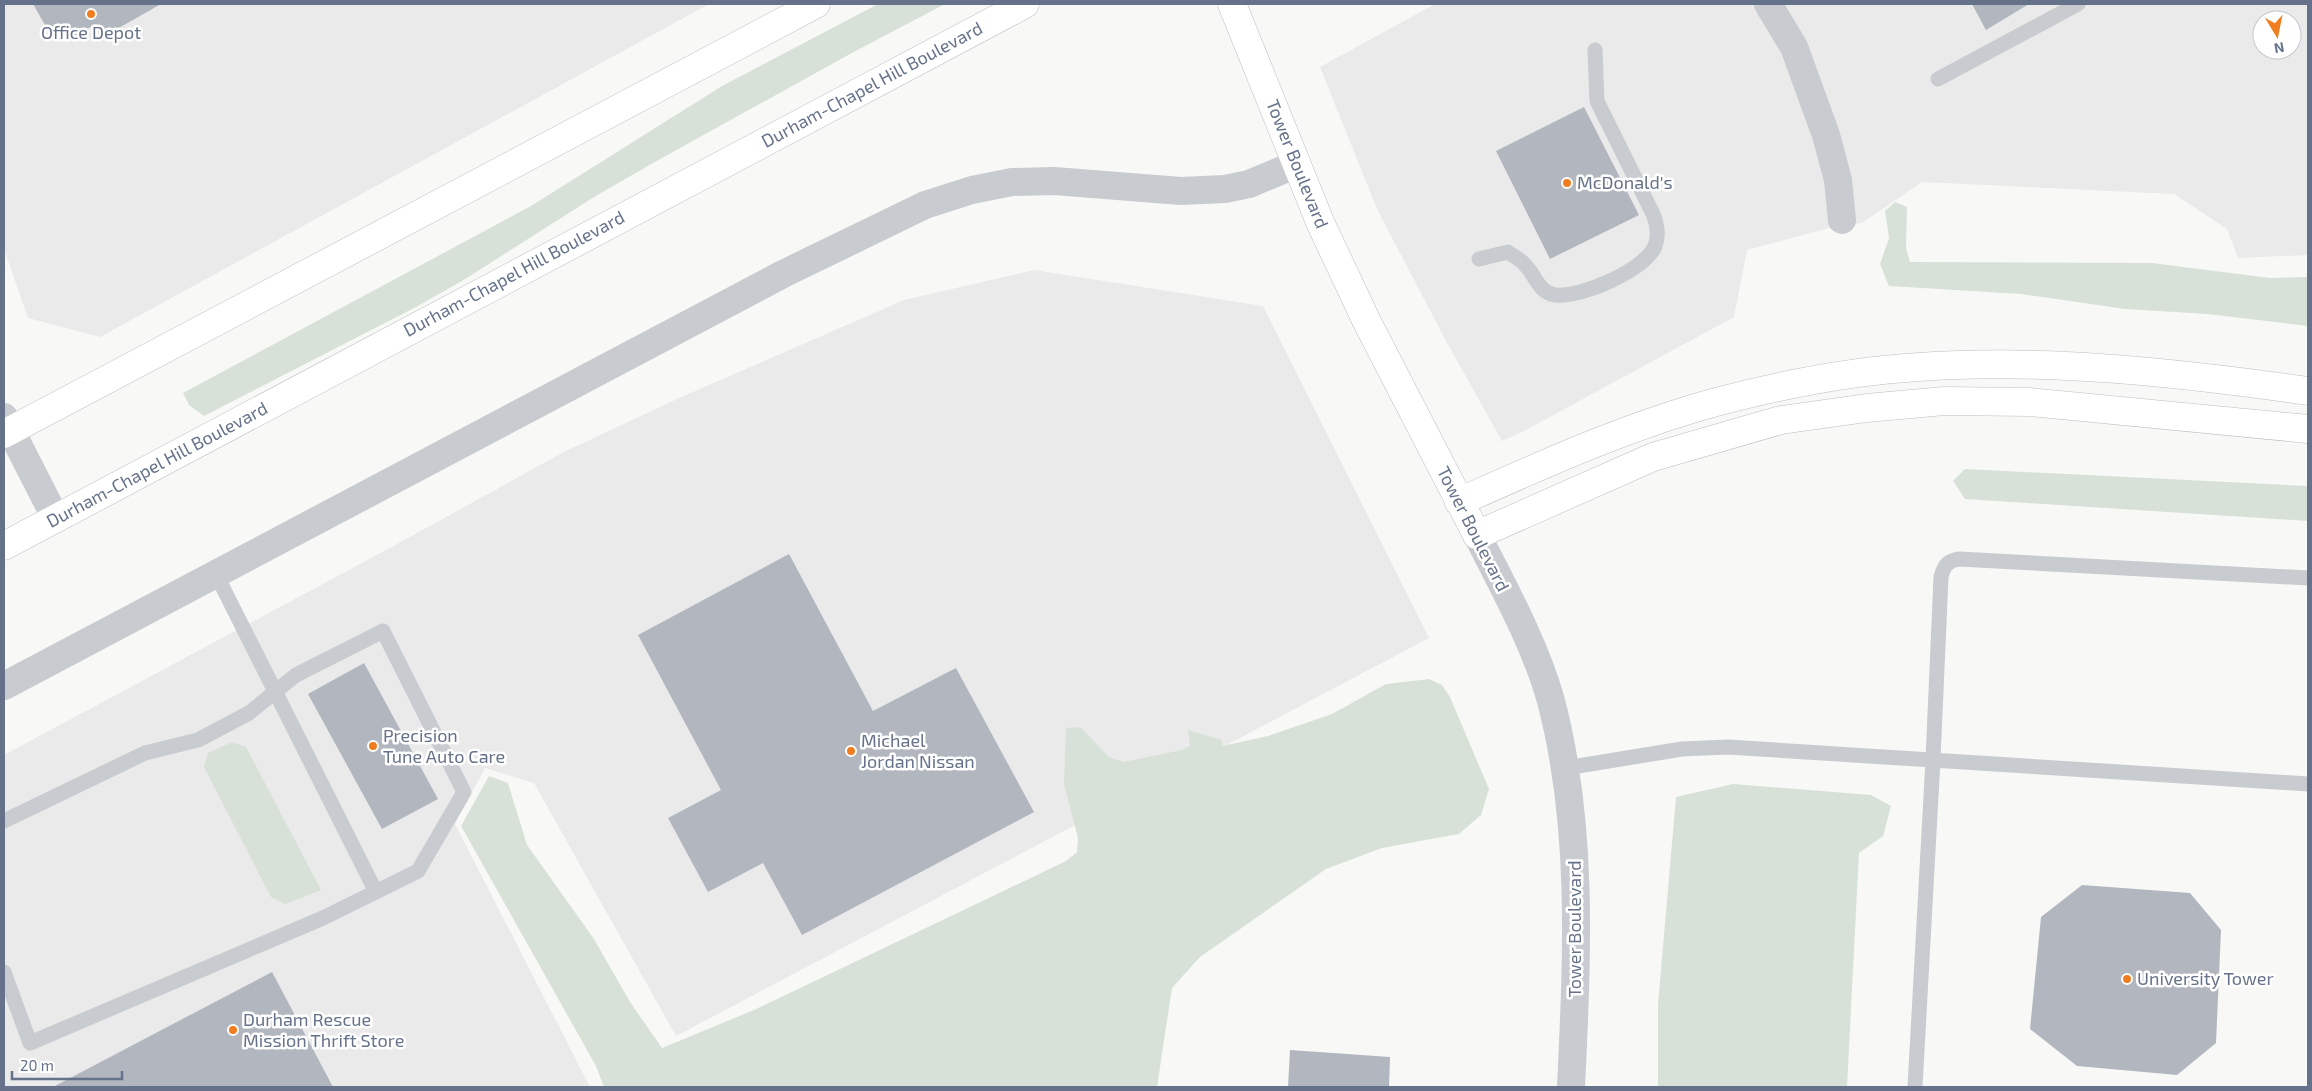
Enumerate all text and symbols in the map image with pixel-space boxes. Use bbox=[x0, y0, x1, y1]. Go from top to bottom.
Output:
marker: Office Depot bbox=[85, 8, 97, 20]
north arrow bbox=[2252, 10, 2302, 60]
street label: Durham-Chapel Hill Boulevard bbox=[757, 16, 986, 152]
place label: Office Depot bbox=[41, 21, 141, 43]
text: N bbox=[2273, 39, 2286, 58]
street label: Tower Boulevard bbox=[1262, 96, 1334, 231]
place label: McDonald's bbox=[1577, 171, 1673, 193]
marker: McDonald's bbox=[1561, 177, 1573, 189]
street label: Durham-Chapel Hill Boulevard bbox=[399, 205, 628, 341]
street label: Durham-Chapel Hill Boulevard bbox=[42, 396, 271, 532]
street label: Tower Boulevard bbox=[1433, 462, 1515, 595]
place label: Precision Tune Auto Care bbox=[383, 724, 505, 767]
place label: Michael Jordan Nissan bbox=[861, 729, 975, 772]
marker: Precision Tune Auto Care bbox=[367, 740, 379, 752]
marker: Michael Jordan Nissan bbox=[845, 745, 857, 757]
street label: Tower Boulevard bbox=[1563, 860, 1585, 998]
place label: University Tower bbox=[2137, 967, 2274, 989]
marker: University Tower bbox=[2121, 973, 2133, 985]
place label: Durham Rescue Mission Thrift Store bbox=[243, 1008, 404, 1051]
marker: Durham Rescue Mission Thrift Store bbox=[227, 1024, 239, 1036]
scale bar bbox=[12, 1048, 122, 1080]
text: 20 m bbox=[20, 1056, 54, 1074]

